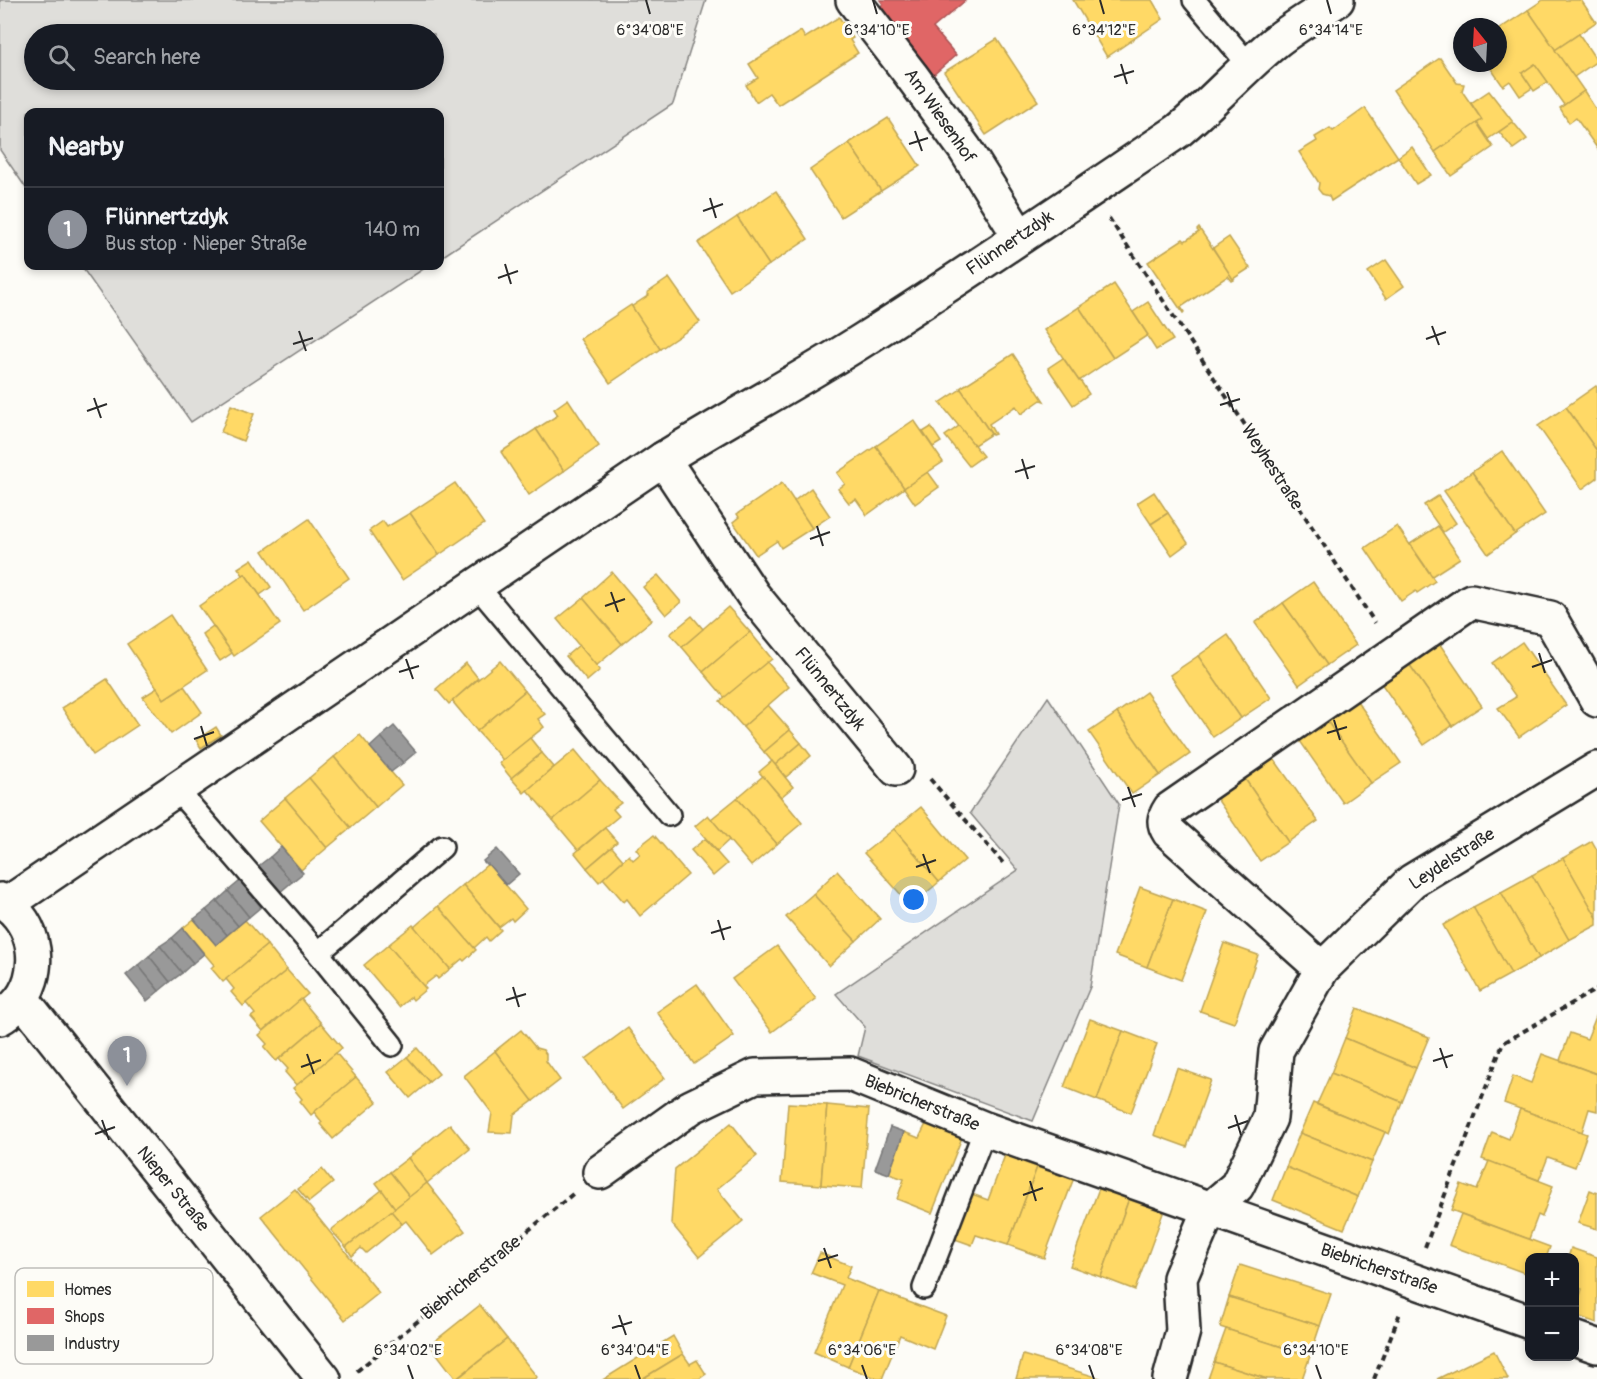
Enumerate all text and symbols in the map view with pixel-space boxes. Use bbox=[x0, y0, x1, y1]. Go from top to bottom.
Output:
north arrow bbox=[1453, 18, 1507, 72]
text: 6°34'08"E bbox=[616, 21, 684, 40]
text: 6°34'10"E bbox=[844, 21, 910, 40]
text: 6°34'12"E bbox=[1072, 21, 1136, 40]
text: 6°34'14"E bbox=[1299, 21, 1363, 40]
search box bbox=[24, 24, 444, 90]
icon: search bbox=[45, 41, 78, 74]
text: Search here bbox=[93, 43, 200, 71]
street label: Am Wiesenhof bbox=[899, 64, 982, 169]
text: Nearby bbox=[48, 131, 124, 163]
text: Flünnertzdyk bbox=[105, 203, 228, 231]
street label: Flünnertzdyk bbox=[962, 205, 1059, 281]
text: 1 bbox=[64, 217, 71, 242]
text: 140 m bbox=[365, 217, 420, 242]
text: Bus stop · Nieper Straße bbox=[105, 231, 307, 256]
street label: Weyhestraße bbox=[1236, 420, 1308, 514]
street label: Flünnertzdyk bbox=[789, 643, 871, 736]
street label: Leydelstraße bbox=[1405, 823, 1499, 895]
your location bbox=[899, 885, 928, 914]
pin: 1 bbox=[108, 1036, 146, 1086]
street label: Biebricherstraße bbox=[861, 1069, 983, 1137]
street label: Nieper Straße bbox=[132, 1142, 214, 1236]
street label: Biebricherstraße bbox=[416, 1230, 526, 1325]
street label: Biebricherstraße bbox=[1317, 1238, 1441, 1300]
map controls bbox=[1525, 1253, 1579, 1361]
button: + bbox=[1525, 1253, 1579, 1307]
legend bbox=[15, 1268, 213, 1364]
text: Homes bbox=[64, 1280, 112, 1300]
text: Shops bbox=[64, 1307, 104, 1327]
button: − bbox=[1525, 1307, 1579, 1361]
text: Industry bbox=[64, 1334, 120, 1354]
text: 6°34'02"E bbox=[374, 1341, 442, 1360]
text: 6°34'04"E bbox=[601, 1341, 669, 1360]
text: 6°34'06"E bbox=[828, 1341, 896, 1360]
text: 6°34'08"E bbox=[1055, 1341, 1123, 1360]
text: 6°34'10"E bbox=[1283, 1341, 1349, 1360]

